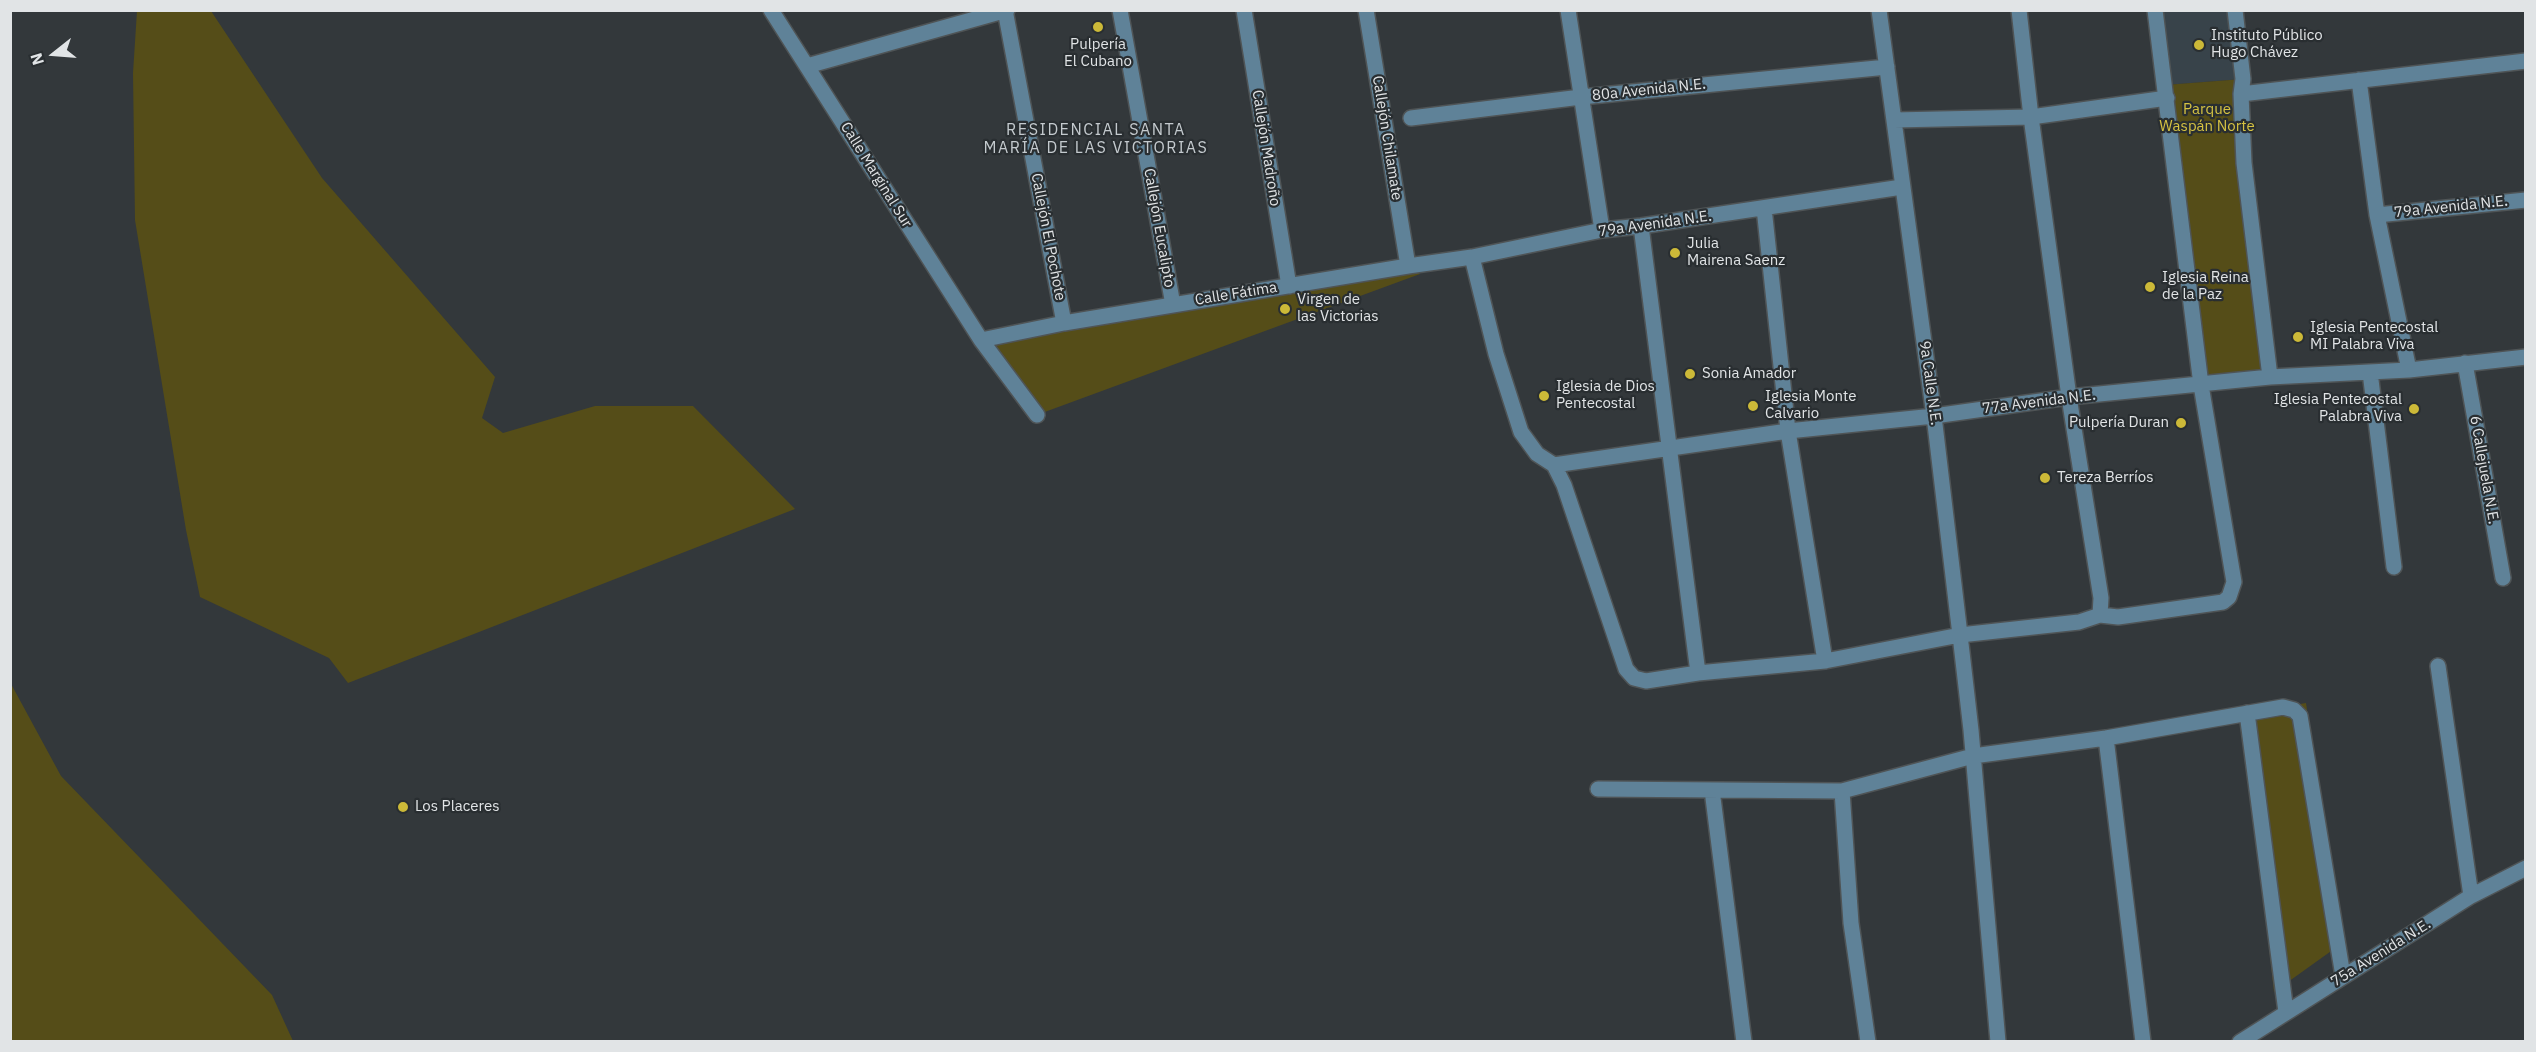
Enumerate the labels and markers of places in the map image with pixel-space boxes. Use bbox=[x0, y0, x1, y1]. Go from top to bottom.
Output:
marker: Pulpería El Cubano bbox=[1091, 20, 1105, 34]
place label: Instituto Público Hugo Chávez bbox=[2211, 27, 2323, 62]
place label: Pulpería El Cubano bbox=[1064, 36, 1132, 71]
marker: Instituto Público Hugo Chávez bbox=[2192, 38, 2206, 52]
place label: Julia Mairena Saenz bbox=[1687, 235, 1785, 270]
marker: Julia Mairena Saenz bbox=[1668, 246, 1682, 260]
place label: Iglesia Reina de la Paz bbox=[2162, 269, 2249, 304]
marker: Iglesia Reina de la Paz bbox=[2143, 280, 2157, 294]
place label: Virgen de las Victorias bbox=[1297, 291, 1379, 326]
marker: Virgen de las Victorias bbox=[1278, 302, 1292, 316]
place label: Iglesia Pentecostal MI Palabra Viva bbox=[2310, 319, 2438, 354]
marker: Iglesia Pentecostal MI Palabra Viva bbox=[2291, 330, 2305, 344]
place label: Sonia Amador bbox=[1702, 365, 1796, 383]
marker: Sonia Amador bbox=[1683, 367, 1697, 381]
place label: Iglesia de Dios Pentecostal bbox=[1556, 378, 1655, 413]
place label: Iglesia Monte Calvario bbox=[1765, 388, 1856, 423]
marker: Iglesia de Dios Pentecostal bbox=[1537, 389, 1551, 403]
place label: Iglesia Pentecostal Palabra Viva bbox=[2274, 391, 2402, 426]
marker: Iglesia Monte Calvario bbox=[1746, 399, 1760, 413]
marker: Iglesia Pentecostal Palabra Viva bbox=[2407, 402, 2421, 416]
place label: Pulpería Duran bbox=[2069, 414, 2169, 432]
marker: Pulpería Duran bbox=[2174, 416, 2188, 430]
place label: Tereza Berríos bbox=[2057, 469, 2153, 487]
marker: Tereza Berríos bbox=[2038, 471, 2052, 485]
place label: Los Placeres bbox=[415, 798, 499, 816]
marker: Los Placeres bbox=[396, 800, 410, 814]

